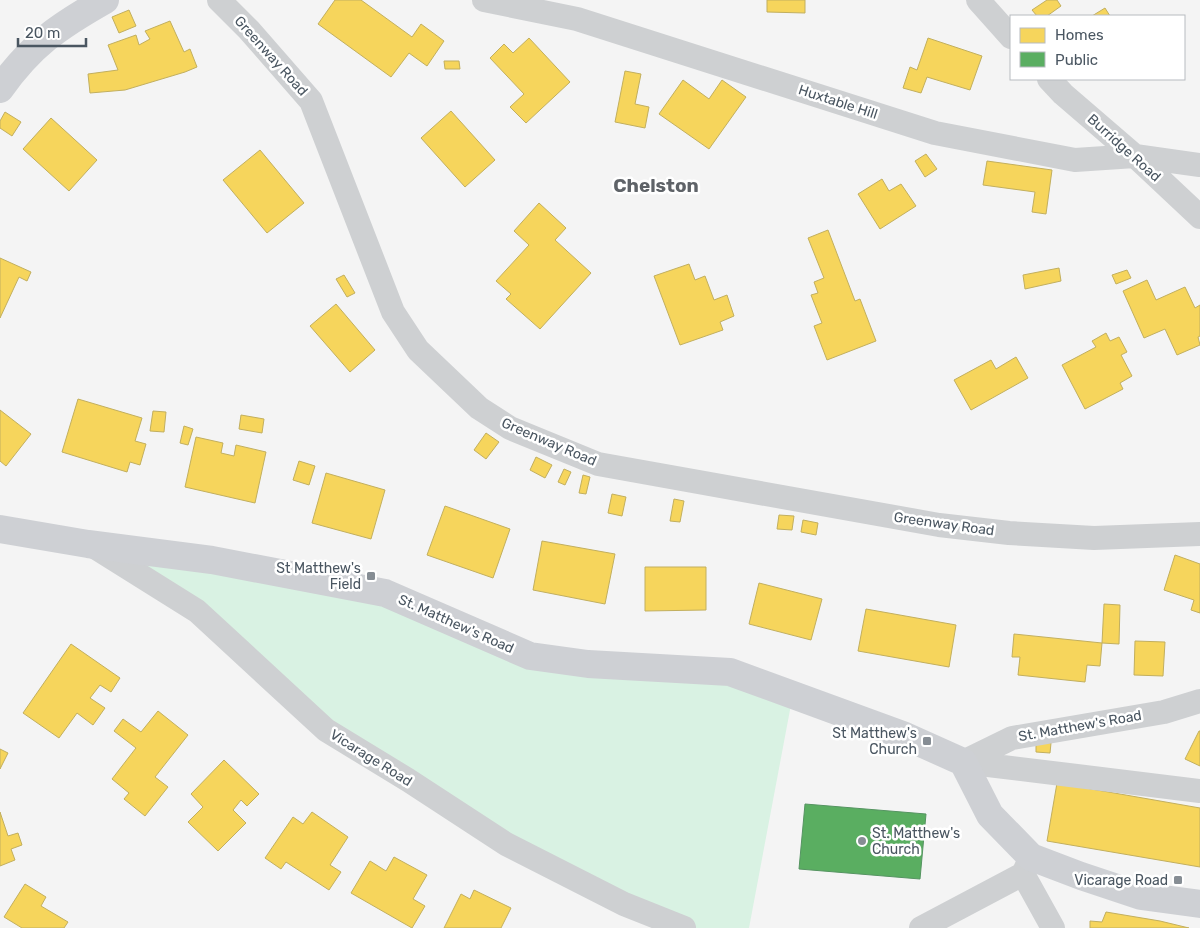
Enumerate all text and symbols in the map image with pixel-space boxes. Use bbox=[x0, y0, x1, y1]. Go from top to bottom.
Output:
street label: Greenway Road bbox=[231, 13, 311, 99]
scale bar bbox=[18, 15, 85, 47]
legend bbox=[1010, 15, 1185, 80]
text: 20 m bbox=[25, 24, 60, 42]
text: Homes bbox=[1055, 26, 1104, 44]
text: Public bbox=[1055, 51, 1098, 69]
street label: Huxtable Hill bbox=[796, 81, 880, 123]
street label: Burridge Road bbox=[1084, 111, 1164, 185]
district label: Chelston bbox=[613, 174, 699, 197]
street label: Greenway Road bbox=[499, 414, 599, 470]
street label: Greenway Road bbox=[893, 509, 995, 539]
place label: St Matthew's Field bbox=[276, 560, 361, 593]
marker: St Matthew's Field bbox=[365, 570, 377, 582]
street label: St. Matthew's Road bbox=[396, 591, 516, 657]
street label: St. Matthew's Road bbox=[1017, 707, 1143, 745]
place label: St Matthew's Church bbox=[832, 725, 917, 758]
street label: Vicarage Road bbox=[327, 726, 415, 790]
marker: St Matthew's Church bbox=[921, 735, 933, 747]
place label: St. Matthew's Church bbox=[872, 825, 960, 858]
marker: St. Matthew's Church bbox=[856, 835, 868, 847]
place label: Vicarage Road bbox=[1074, 872, 1168, 889]
marker: Vicarage Road bbox=[1172, 874, 1184, 886]

